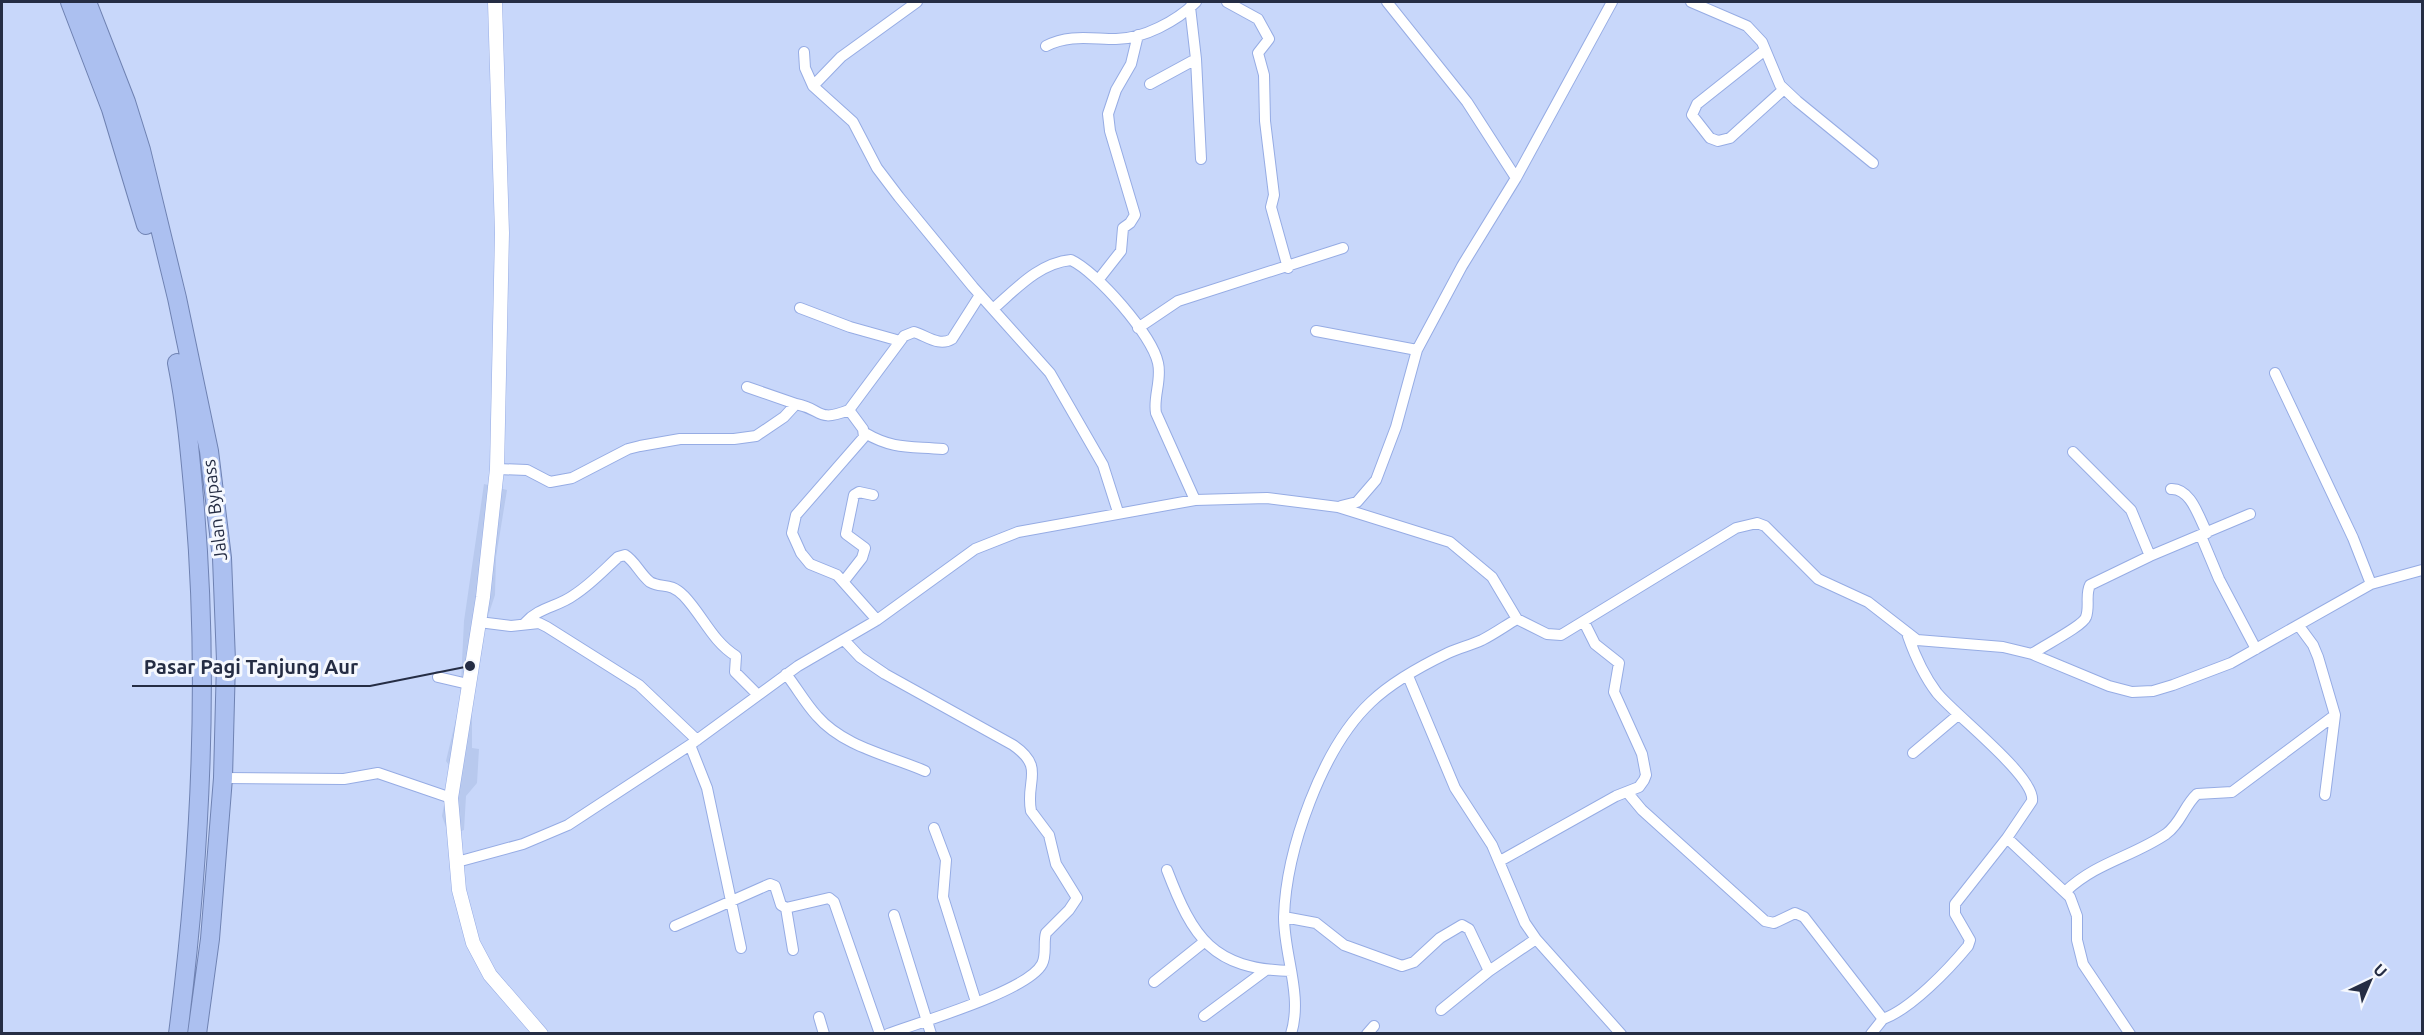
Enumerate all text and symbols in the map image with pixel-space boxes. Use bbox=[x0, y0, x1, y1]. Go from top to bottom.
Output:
street label: Jalan Bypass bbox=[198, 458, 230, 562]
callout: Pasar Pagi Tanjung Aur bbox=[132, 648, 370, 686]
text: Pasar Pagi Tanjung Aur bbox=[144, 655, 359, 678]
north arrow bbox=[2340, 951, 2400, 1011]
text: U bbox=[2370, 960, 2391, 981]

